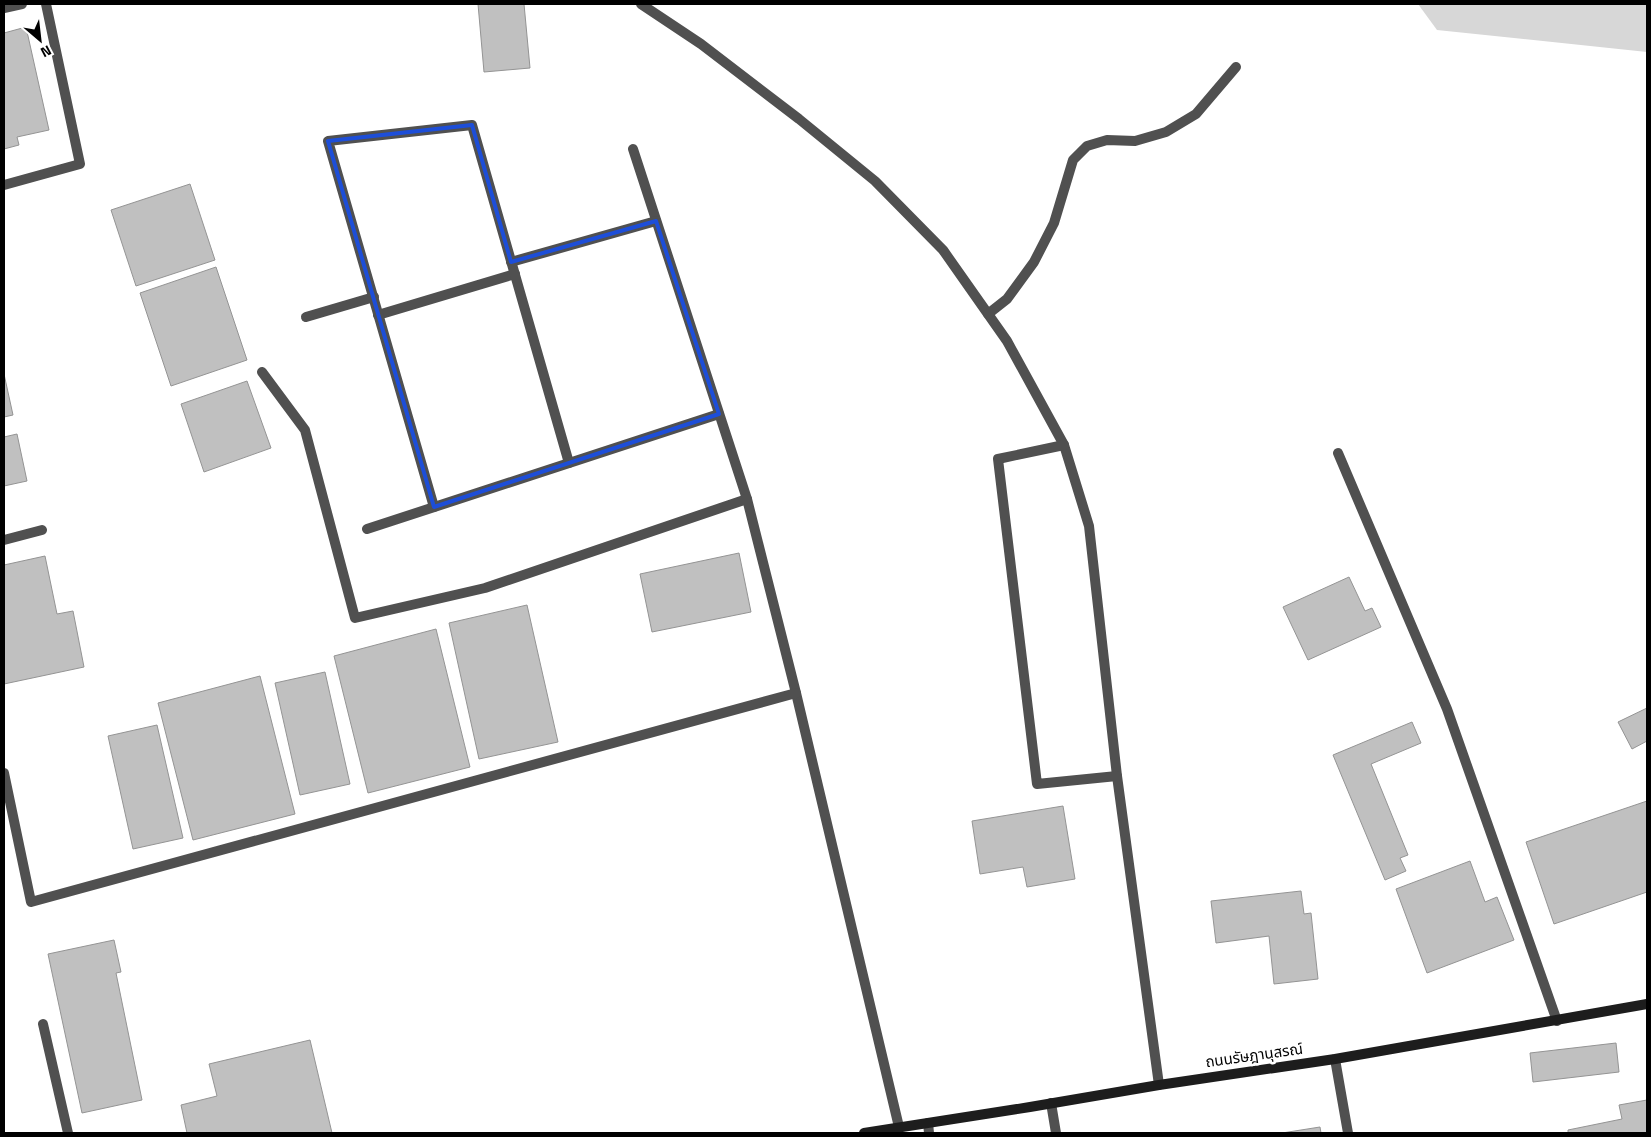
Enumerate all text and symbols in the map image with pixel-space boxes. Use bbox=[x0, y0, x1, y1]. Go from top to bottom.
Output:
north arrow bbox=[15, 15, 65, 65]
text: N bbox=[37, 40, 56, 63]
street label: ถนนรัษฎานุสรณ์ bbox=[1204, 1037, 1304, 1073]

